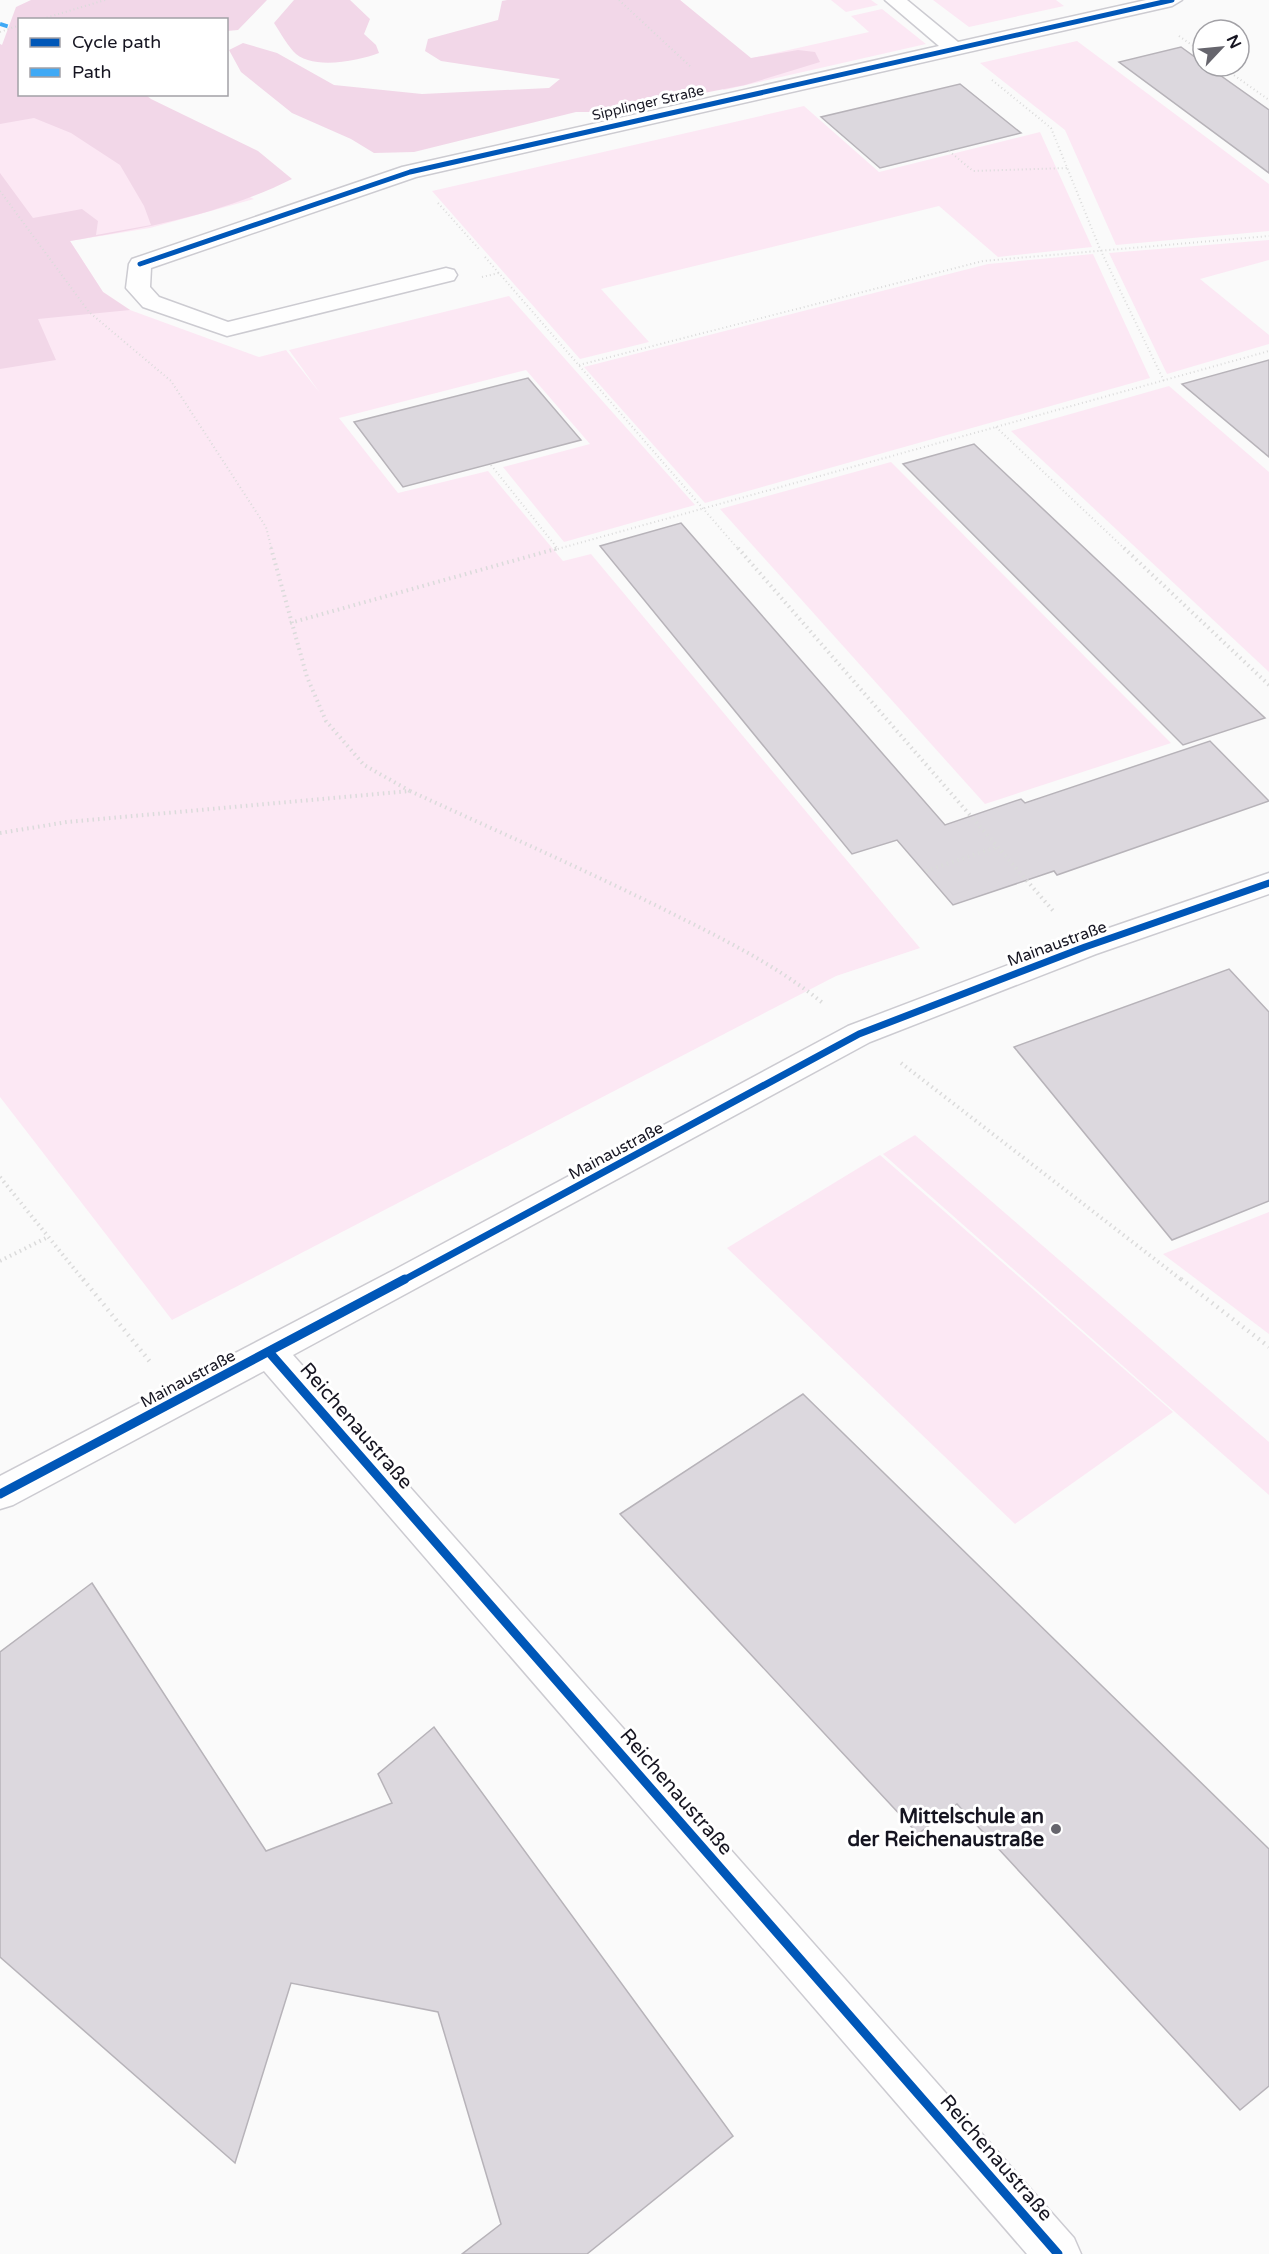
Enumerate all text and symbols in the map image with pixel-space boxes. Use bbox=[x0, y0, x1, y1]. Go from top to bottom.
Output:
legend bbox=[18, 18, 228, 96]
north arrow bbox=[1191, 18, 1251, 78]
text: Cycle path bbox=[72, 31, 161, 53]
text: N bbox=[1222, 32, 1245, 52]
text: Path bbox=[72, 61, 111, 83]
street label: Sipplinger Straße bbox=[590, 82, 706, 124]
street label: Mainaustraße bbox=[1004, 917, 1110, 971]
street label: Mainaustraße bbox=[565, 1118, 667, 1184]
street label: Mainaustraße bbox=[137, 1346, 239, 1412]
street label: Reichenaustraße bbox=[295, 1358, 417, 1494]
street label: Reichenaustraße bbox=[615, 1724, 737, 1860]
place label: Mittelschule an der Reichenaustraße bbox=[847, 1805, 1044, 1852]
marker: Mittelschule an der Reichenaustraße bbox=[1049, 1822, 1063, 1836]
street label: Reichenaustraße bbox=[935, 2090, 1057, 2226]

